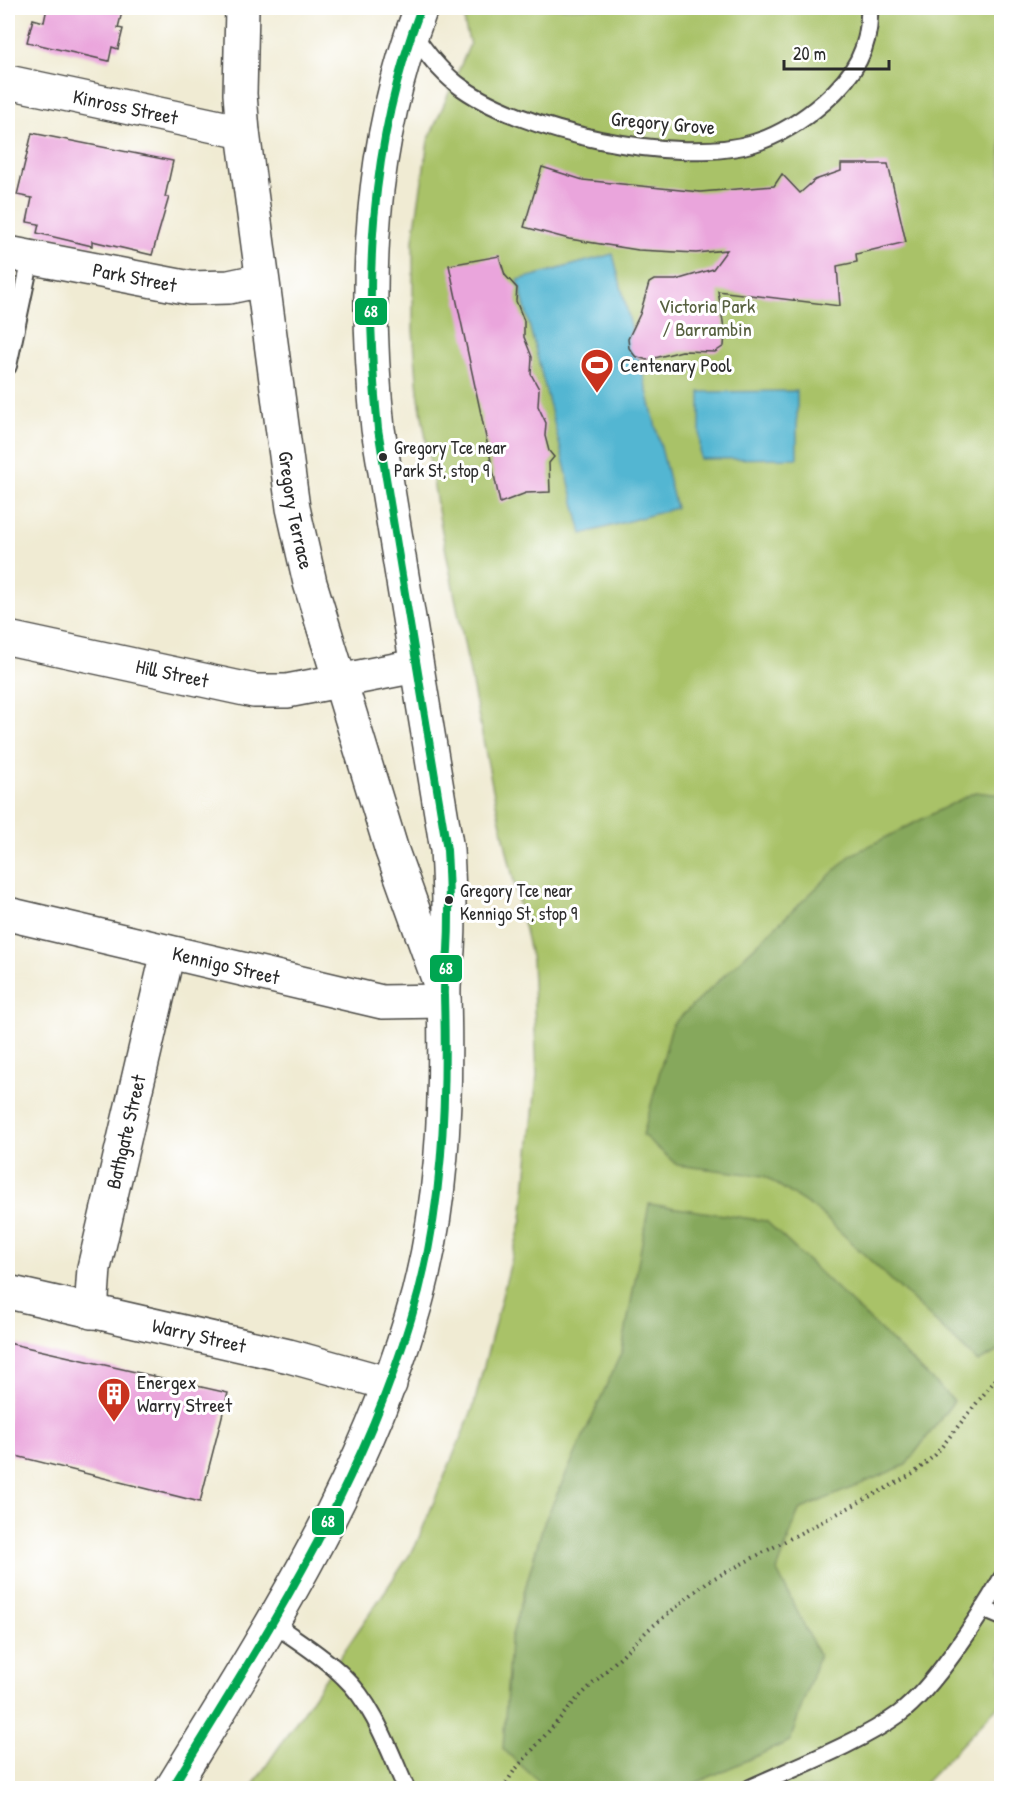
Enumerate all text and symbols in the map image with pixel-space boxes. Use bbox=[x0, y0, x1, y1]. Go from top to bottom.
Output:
scale bar bbox=[784, 33, 889, 71]
text: 20 m bbox=[793, 41, 826, 66]
street label: Kinross Street bbox=[71, 82, 181, 131]
street label: Gregory Grove bbox=[610, 105, 716, 140]
street label: Park Street bbox=[91, 256, 180, 298]
park label: Victoria Park / Barrambin bbox=[659, 292, 755, 342]
line badge: 68 bbox=[354, 297, 388, 326]
text: 68 bbox=[364, 300, 378, 322]
sports icon: Centenary Pool bbox=[579, 347, 615, 394]
place label: Centenary Pool bbox=[620, 351, 732, 378]
place label: Gregory Tce near Park St, stop 9 bbox=[394, 435, 507, 483]
street label: Gregory Terrace bbox=[273, 450, 320, 572]
marker: Gregory Tce near Park St, stop 9 bbox=[377, 451, 389, 463]
street label: Hill Street bbox=[133, 652, 212, 694]
place label: Gregory Tce near Kennigo St, stop 9 bbox=[460, 878, 578, 926]
marker: Gregory Tce near Kennigo St, stop 9 bbox=[443, 894, 455, 906]
street label: Kennigo Street bbox=[170, 939, 283, 991]
line badge: 68 bbox=[429, 954, 463, 983]
text: 68 bbox=[439, 957, 453, 979]
street label: Bathgate Street bbox=[99, 1071, 152, 1191]
street label: Warry Street bbox=[150, 1311, 250, 1359]
place label: Energex Warry Street bbox=[137, 1368, 233, 1418]
building icon: Energex Warry Street bbox=[96, 1376, 132, 1423]
line badge: 68 bbox=[311, 1507, 345, 1536]
text: 68 bbox=[321, 1510, 335, 1532]

